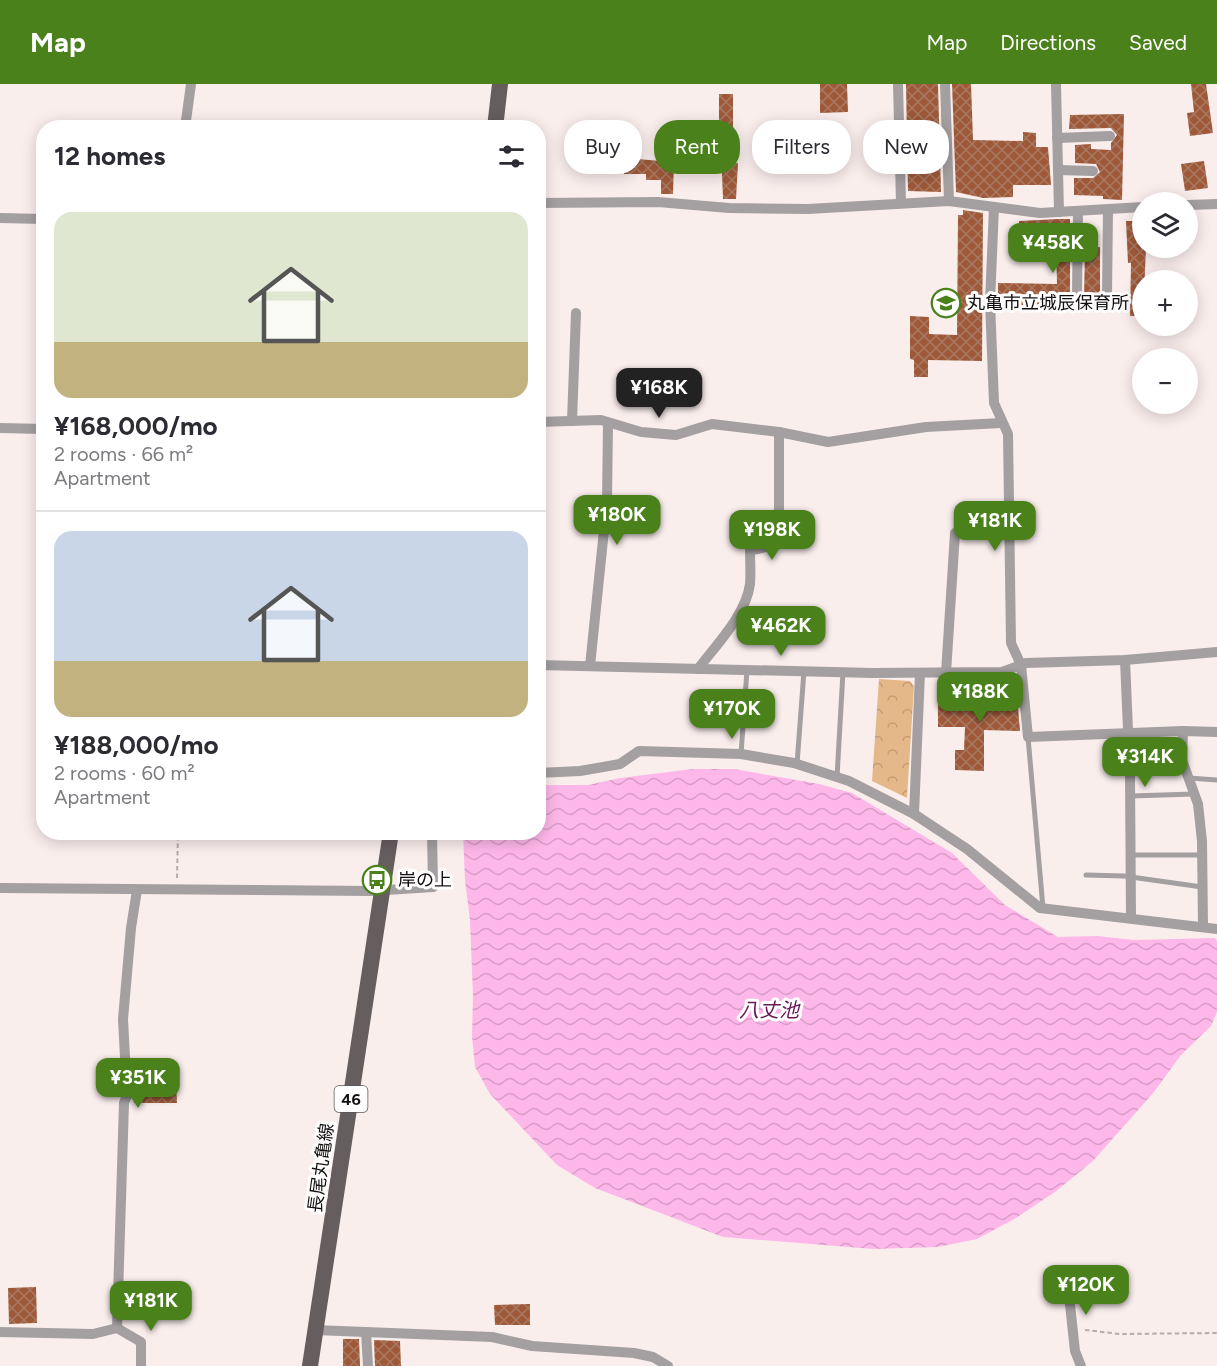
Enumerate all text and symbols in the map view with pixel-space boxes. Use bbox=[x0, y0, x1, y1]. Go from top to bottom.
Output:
text: Map bbox=[30, 25, 86, 59]
text: Map bbox=[926, 30, 967, 55]
text: Directions bbox=[1000, 30, 1096, 55]
text: Saved bbox=[1129, 30, 1187, 55]
chip: Buy bbox=[564, 120, 642, 174]
chip: Rent bbox=[654, 120, 740, 174]
chip: Filters bbox=[752, 120, 851, 174]
chip: New bbox=[863, 120, 949, 174]
text: 12 homes bbox=[54, 140, 165, 172]
icon: filters bbox=[495, 140, 528, 173]
map controls bbox=[1132, 192, 1198, 414]
button: layers bbox=[1132, 192, 1198, 258]
pin: ¥458K bbox=[1011, 223, 1095, 274]
text: ¥458K bbox=[1022, 230, 1084, 254]
icon: home bbox=[237, 251, 345, 359]
button: + bbox=[1132, 270, 1198, 336]
school or university icon: 丸亀市立城辰保育所 bbox=[930, 287, 962, 319]
place label: 丸亀市立城辰保育所 bbox=[967, 292, 1129, 314]
button: − bbox=[1132, 348, 1198, 414]
pin: ¥168K bbox=[617, 368, 701, 419]
text: ¥168K bbox=[630, 375, 688, 399]
text: ¥168,000/mo bbox=[54, 410, 218, 442]
text: 2 rooms · 66 m² bbox=[54, 442, 193, 466]
text: Apartment bbox=[54, 466, 151, 490]
pin: ¥180K bbox=[575, 495, 659, 546]
pin: ¥181K bbox=[953, 501, 1037, 552]
text: ¥180K bbox=[588, 502, 646, 526]
text: ¥181K bbox=[968, 508, 1022, 532]
pin: ¥198K bbox=[730, 510, 814, 561]
text: ¥198K bbox=[743, 517, 801, 541]
icon: home bbox=[237, 570, 345, 678]
pin: ¥462K bbox=[739, 606, 823, 657]
text: ¥462K bbox=[750, 613, 812, 637]
pin: ¥188K bbox=[938, 672, 1022, 723]
text: ¥188K bbox=[951, 679, 1009, 703]
pin: ¥170K bbox=[690, 689, 774, 740]
text: ¥170K bbox=[703, 696, 761, 720]
text: ¥188,000/mo bbox=[54, 729, 219, 761]
pin: ¥314K bbox=[1103, 737, 1187, 788]
text: ¥314K bbox=[1116, 744, 1174, 768]
text: 2 rooms · 60 m² bbox=[54, 761, 195, 785]
text: Apartment bbox=[54, 785, 151, 809]
bus stop icon: 岸の上 bbox=[361, 864, 393, 896]
place label: 岸の上 bbox=[398, 869, 452, 891]
water label: 八丈池 bbox=[739, 998, 801, 1022]
pin: ¥351K bbox=[96, 1058, 180, 1109]
text: ¥351K bbox=[110, 1065, 166, 1089]
road number: 46 bbox=[334, 1086, 368, 1112]
street label: 長尾丸亀線 bbox=[304, 1122, 338, 1214]
pin: ¥120K bbox=[1044, 1265, 1128, 1316]
text: ¥120K bbox=[1057, 1272, 1115, 1296]
pin: ¥181K bbox=[109, 1281, 193, 1332]
text: ¥181K bbox=[124, 1288, 178, 1312]

